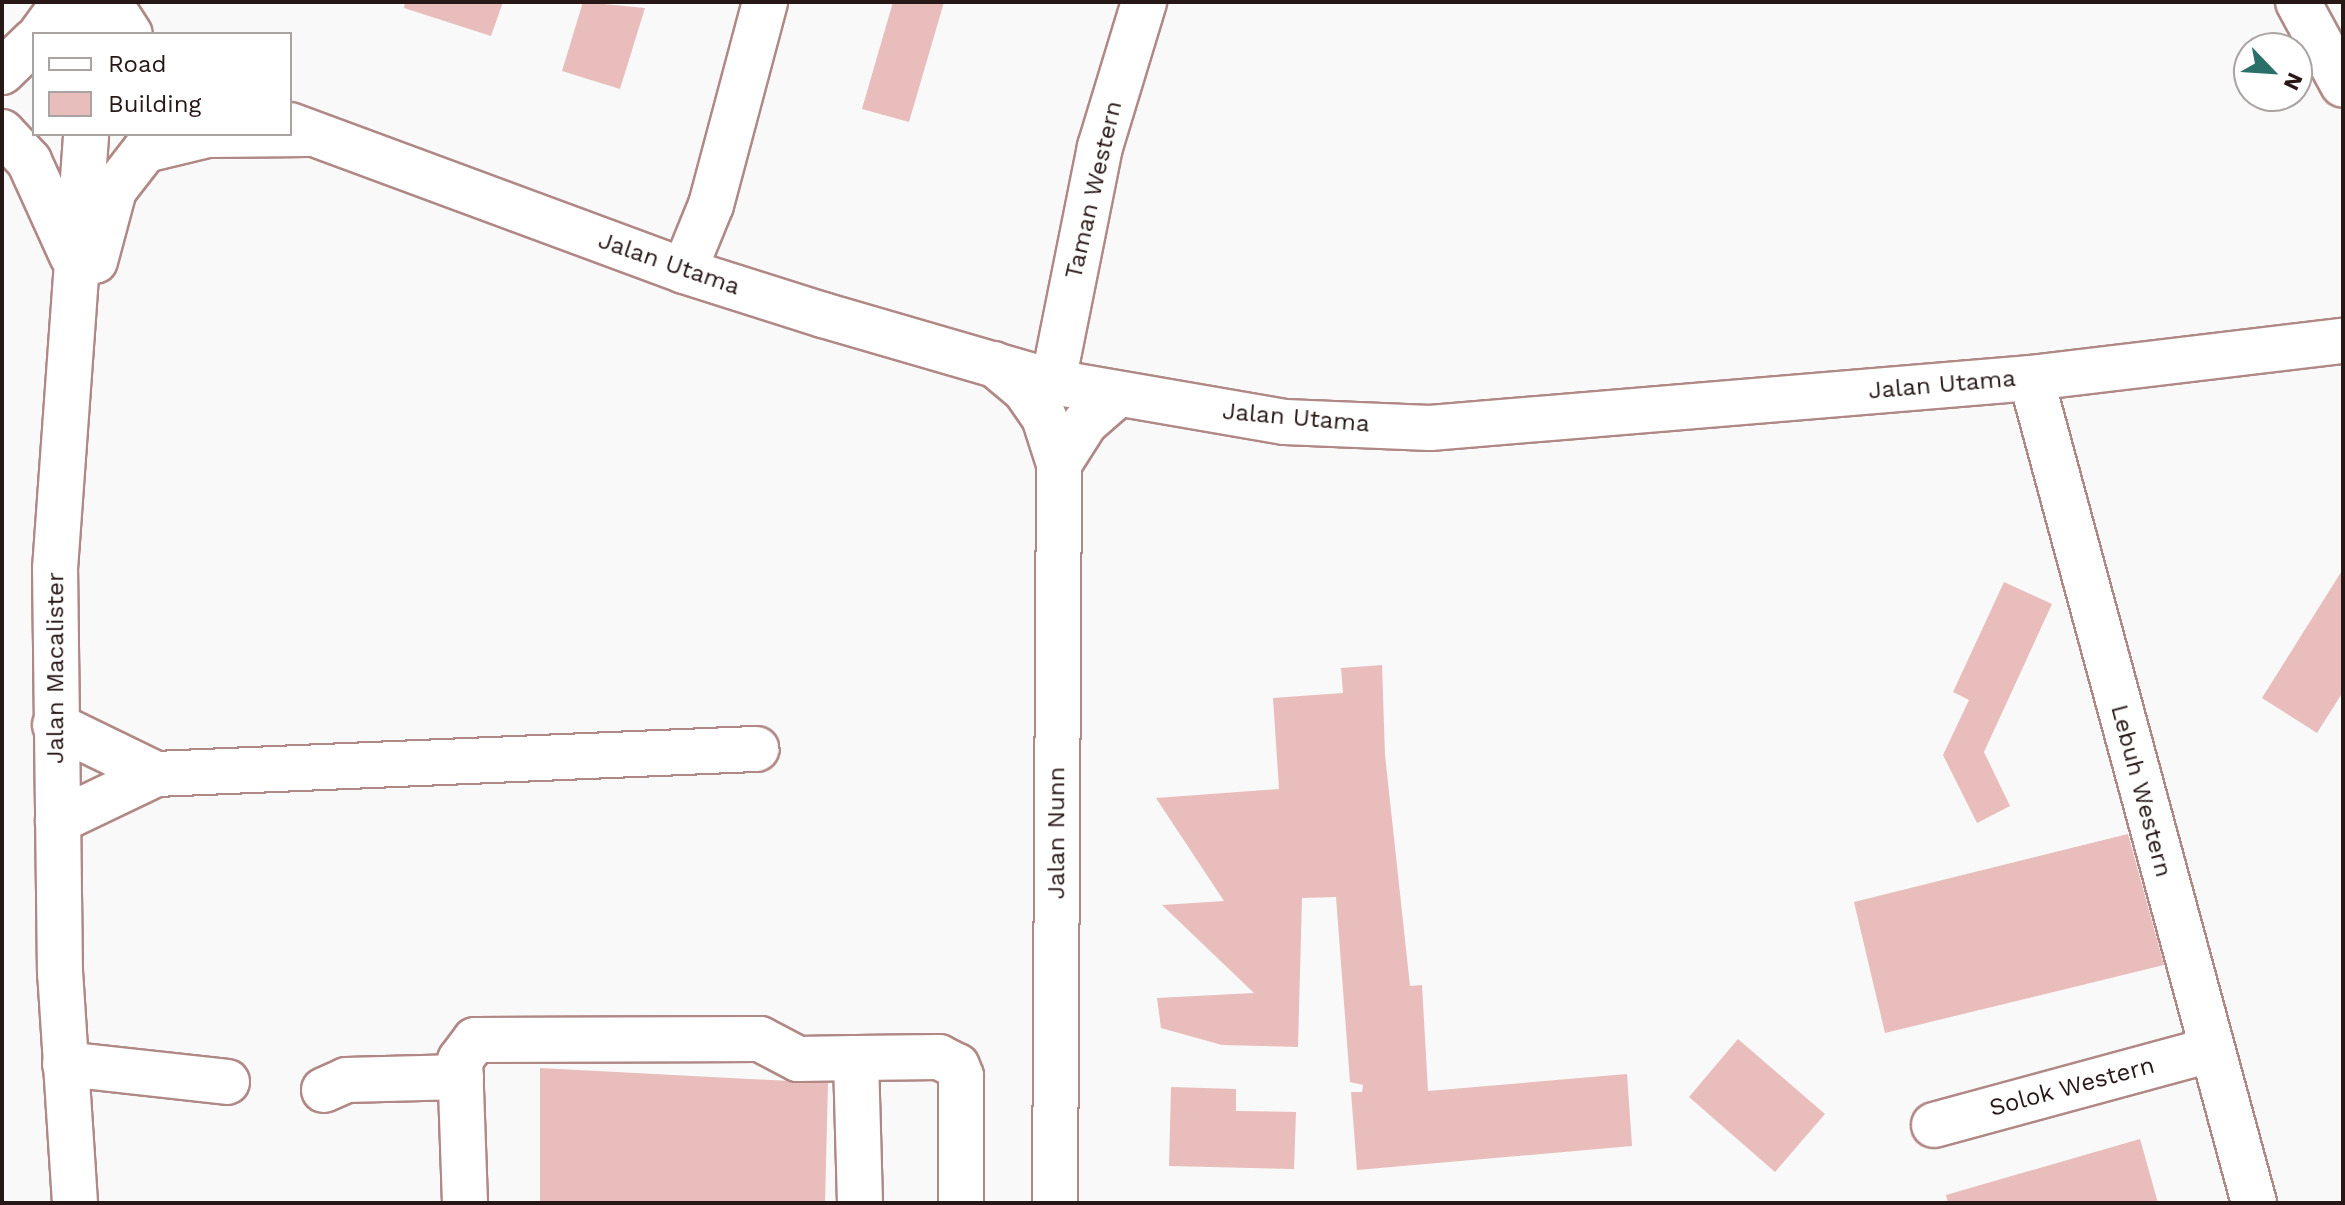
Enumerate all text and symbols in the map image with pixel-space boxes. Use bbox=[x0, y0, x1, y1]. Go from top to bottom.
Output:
legend bbox=[32, 32, 292, 136]
north arrow bbox=[2233, 32, 2313, 112]
text: Road bbox=[108, 50, 167, 78]
text: N bbox=[2279, 69, 2308, 94]
text: Building bbox=[108, 90, 201, 118]
street label: Taman Western bbox=[1059, 98, 1129, 282]
street label: Jalan Utama bbox=[594, 226, 744, 302]
street label: Jalan Utama bbox=[1867, 364, 2017, 406]
street label: Jalan Utama bbox=[1221, 397, 1371, 439]
street label: Jalan Macalister bbox=[42, 572, 70, 764]
street label: Lebuh Western bbox=[2104, 701, 2178, 881]
street label: Jalan Nunn bbox=[1043, 767, 1071, 899]
street label: Solok Western bbox=[1986, 1051, 2158, 1123]

